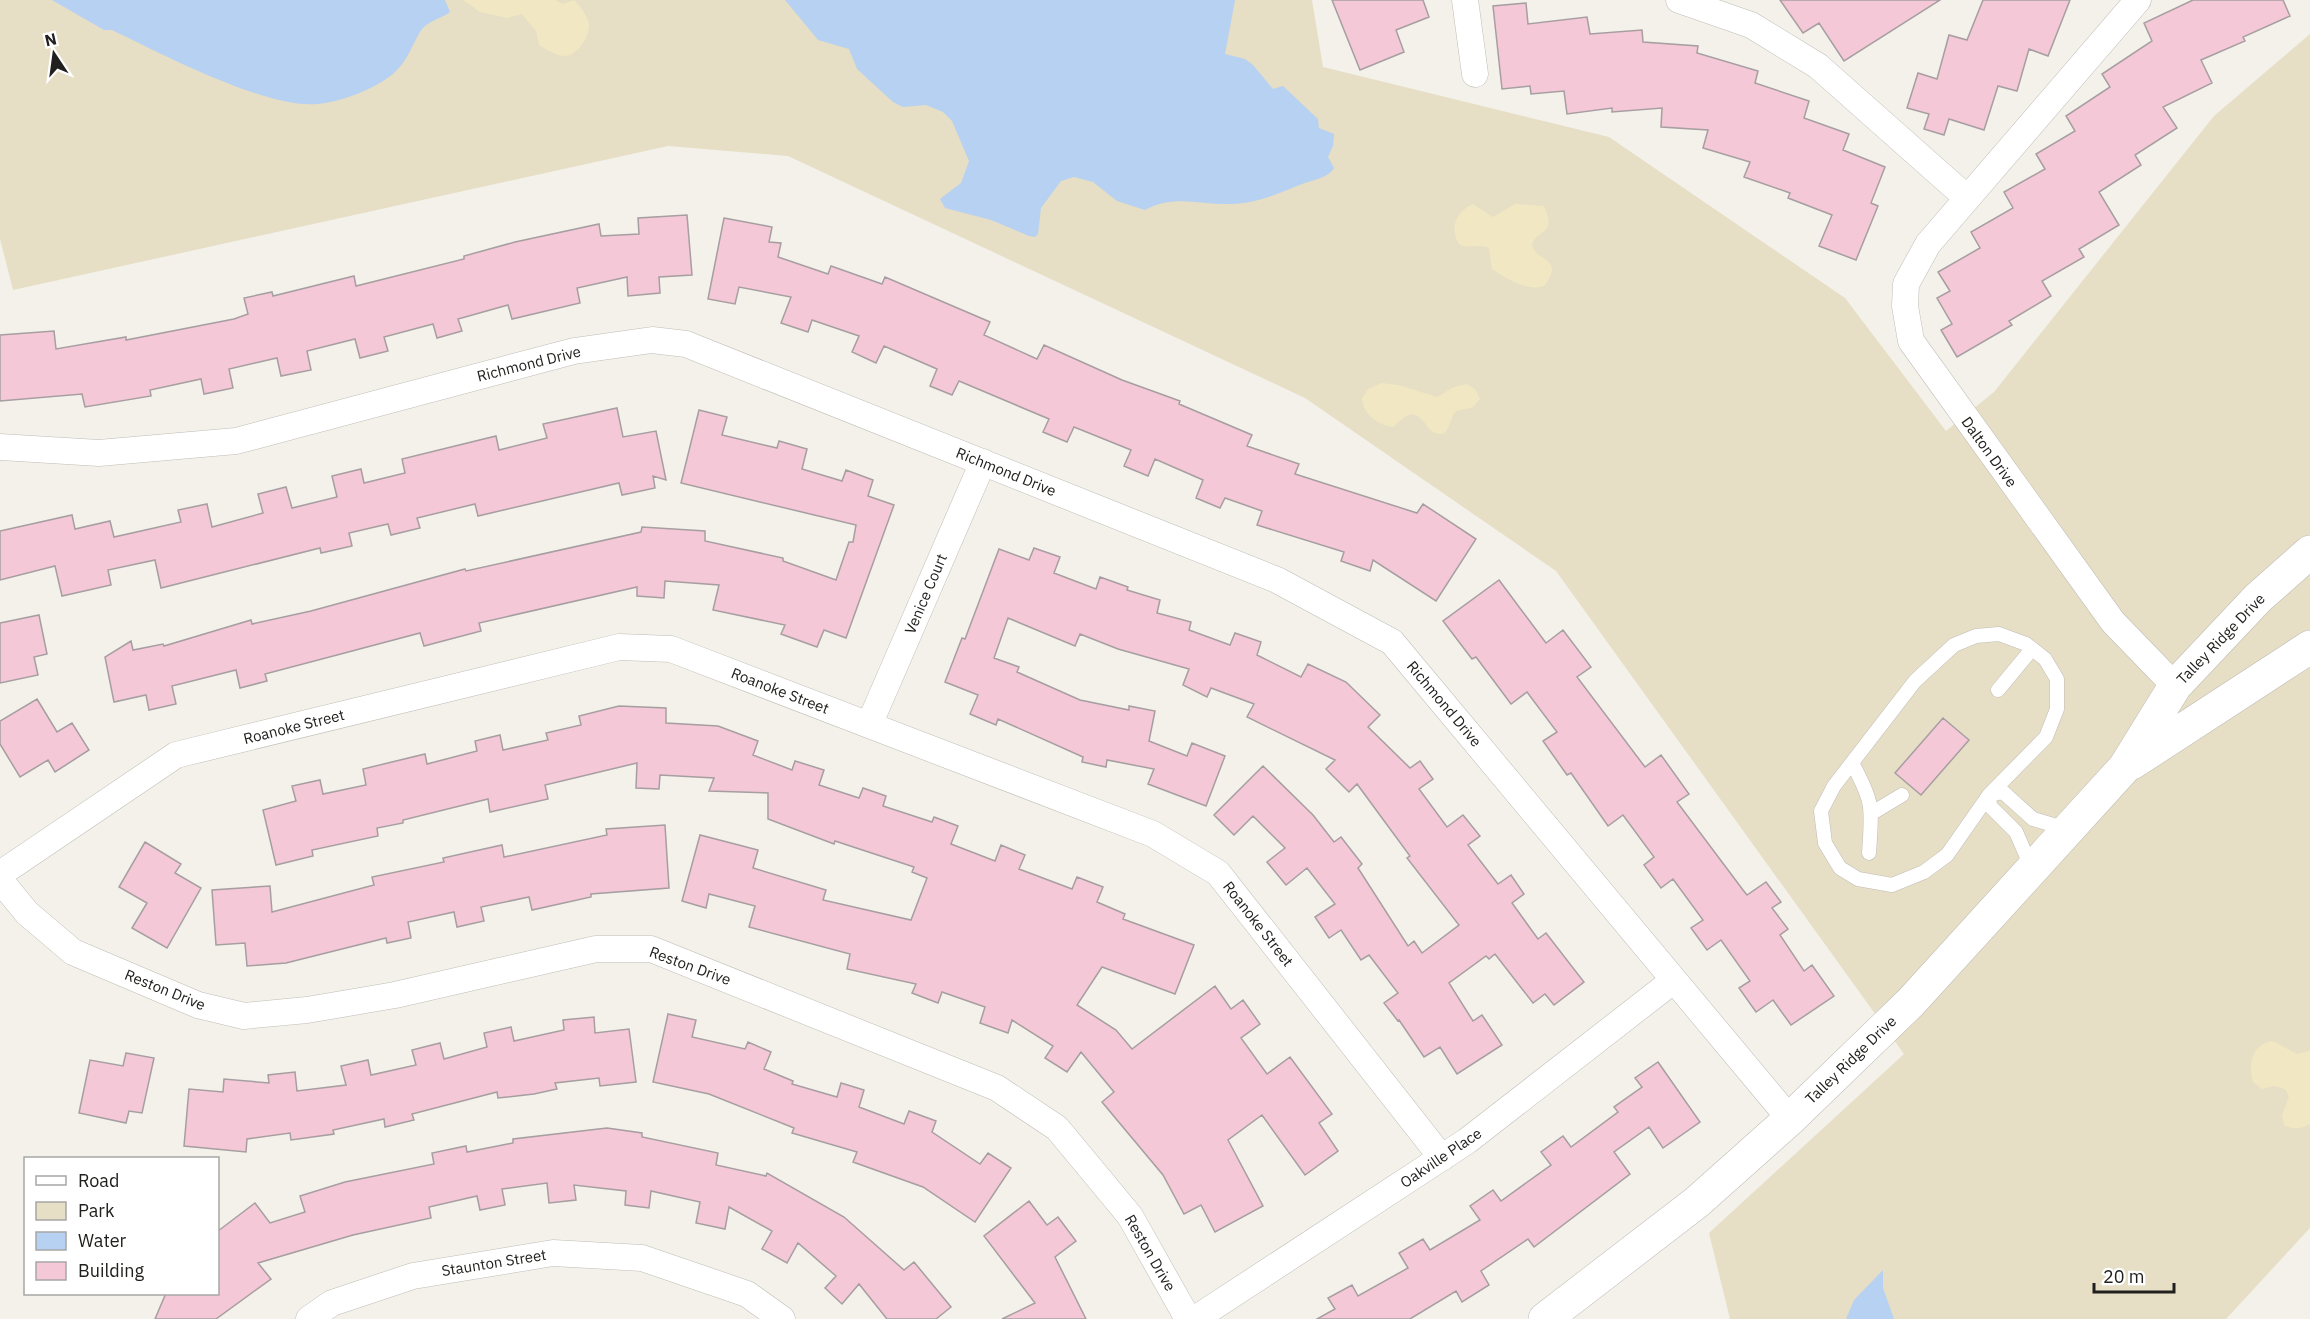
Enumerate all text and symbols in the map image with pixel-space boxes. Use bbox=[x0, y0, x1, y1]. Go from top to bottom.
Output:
north arrow bbox=[24, 24, 84, 84]
text: N bbox=[43, 28, 59, 50]
street label: Richmond Drive bbox=[475, 341, 583, 386]
street label: Dalton Drive bbox=[1957, 413, 2021, 491]
street label: Richmond Drive bbox=[953, 443, 1059, 500]
street label: Venice Court bbox=[900, 551, 951, 637]
street label: Talley Ridge Drive bbox=[2172, 589, 2269, 688]
street label: Richmond Drive bbox=[1403, 657, 1486, 751]
street label: Roanoke Street bbox=[729, 663, 832, 718]
street label: Roanoke Street bbox=[241, 705, 346, 748]
street label: Roanoke Street bbox=[1219, 877, 1298, 970]
street label: Reston Drive bbox=[647, 942, 733, 989]
street label: Reston Drive bbox=[122, 965, 208, 1014]
street label: Talley Ridge Drive bbox=[1801, 1011, 1900, 1108]
street label: Oakville Place bbox=[1396, 1123, 1485, 1192]
legend bbox=[24, 1157, 219, 1295]
text: Road bbox=[78, 1169, 119, 1192]
text: Park bbox=[78, 1199, 115, 1222]
street label: Reston Drive bbox=[1121, 1211, 1180, 1294]
text: Water bbox=[78, 1229, 127, 1252]
street label: Staunton Street bbox=[440, 1245, 548, 1280]
scale bar bbox=[2094, 1256, 2174, 1294]
text: Building bbox=[78, 1259, 145, 1282]
text: 20 m bbox=[2103, 1265, 2145, 1288]

